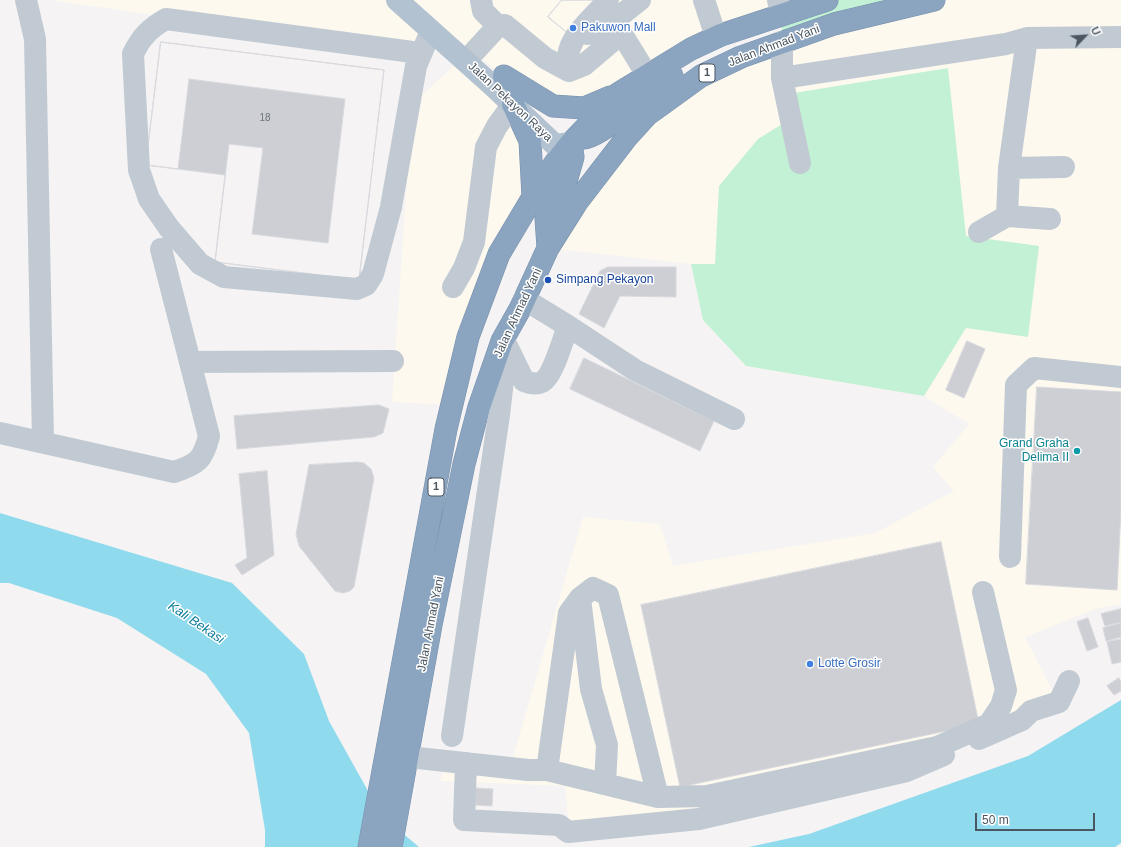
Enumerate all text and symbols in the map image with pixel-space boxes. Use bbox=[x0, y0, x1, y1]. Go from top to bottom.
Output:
north arrow bbox=[1065, 16, 1105, 56]
place label: Pakuwon Mall bbox=[581, 21, 656, 35]
street label: Jalan Ahmad Yani bbox=[726, 22, 822, 70]
marker: Pakuwon Mall bbox=[568, 23, 578, 33]
text: U bbox=[1089, 25, 1103, 37]
street label: Jalan Pekayon Raya bbox=[465, 59, 555, 145]
road number: 1 bbox=[699, 64, 715, 82]
house number: 18 bbox=[259, 112, 271, 124]
street label: Jalan Ahmad Yani bbox=[491, 266, 545, 360]
place label: Simpang Pekayon bbox=[556, 273, 653, 287]
marker: Simpang Pekayon bbox=[543, 275, 553, 285]
place label: Grand Graha Delima II bbox=[999, 437, 1069, 465]
marker: Grand Graha Delima II bbox=[1072, 446, 1082, 456]
road number: 1 bbox=[428, 478, 444, 496]
street label: Jalan Ahmad Yani bbox=[415, 575, 447, 673]
water label: Kali Bekasi bbox=[165, 599, 227, 647]
place label: Lotte Grosir bbox=[818, 657, 881, 671]
marker: Lotte Grosir bbox=[805, 659, 815, 669]
scale bar bbox=[977, 805, 1097, 831]
text: 50 m bbox=[982, 813, 1009, 827]

